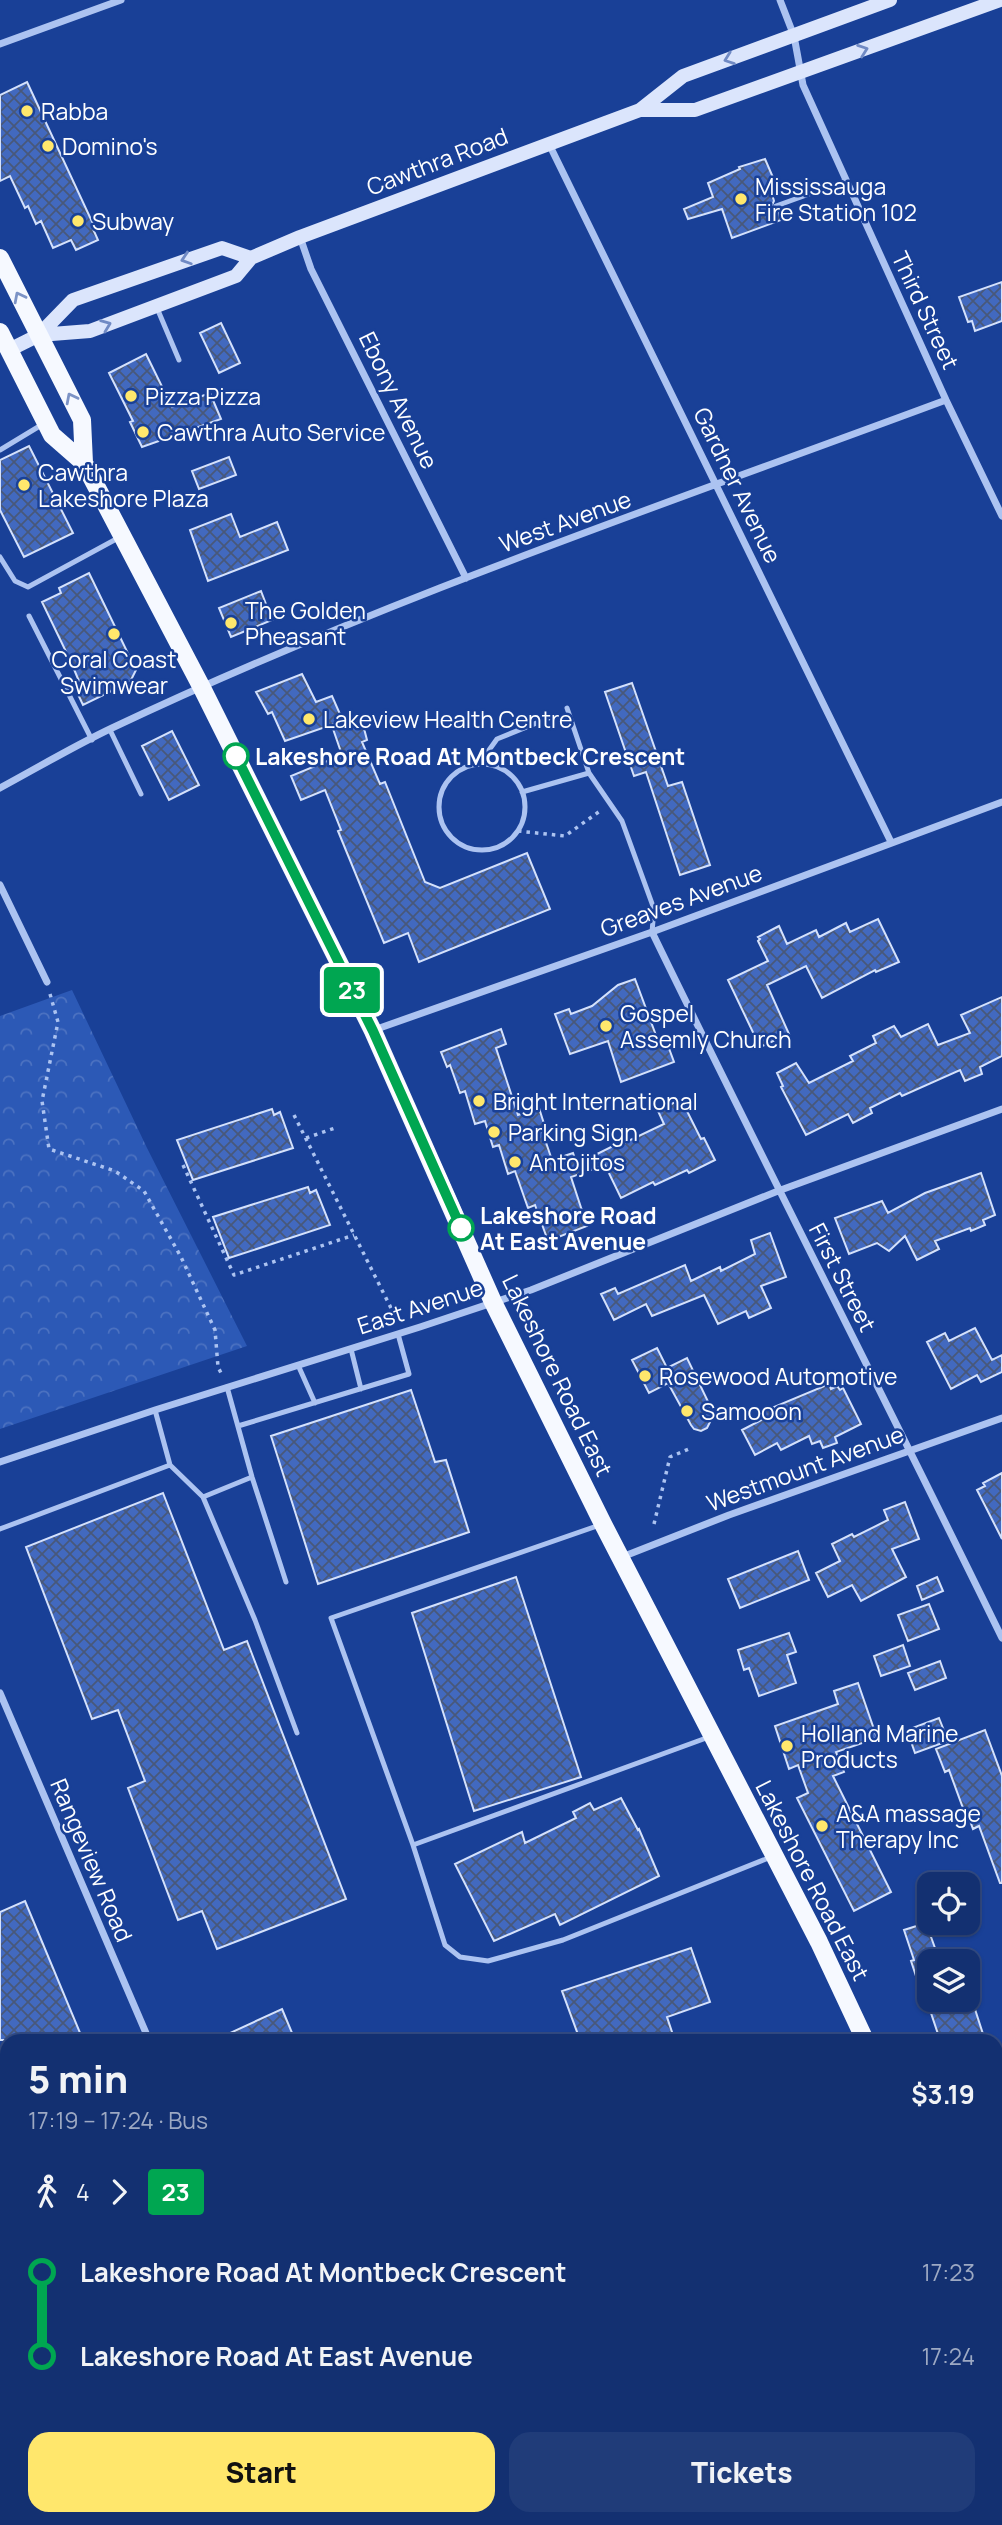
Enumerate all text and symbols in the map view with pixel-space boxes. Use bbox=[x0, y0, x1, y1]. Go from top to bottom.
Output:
one-way arrow bbox=[857, 44, 869, 58]
one-way arrow bbox=[724, 51, 736, 65]
place label: Rabba bbox=[41, 95, 108, 127]
marker: Rabba bbox=[19, 103, 35, 119]
street label: Cawthra Road bbox=[362, 119, 512, 203]
place label: Domino's bbox=[62, 130, 158, 162]
marker: Domino's bbox=[40, 138, 56, 154]
place label: Mississauga Fire Station 102 bbox=[755, 170, 917, 228]
marker: Mississauga Fire Station 102 bbox=[733, 191, 749, 207]
place label: Subway bbox=[92, 205, 174, 237]
marker: Subway bbox=[70, 213, 86, 229]
street label: Third Street bbox=[885, 246, 967, 374]
one-way arrow bbox=[181, 251, 193, 266]
one-way arrow bbox=[14, 292, 28, 304]
one-way arrow bbox=[100, 319, 112, 333]
street label: Ebony Avenue bbox=[352, 326, 446, 474]
place label: Pizza Pizza bbox=[145, 380, 261, 412]
marker: Pizza Pizza bbox=[123, 388, 139, 404]
one-way arrow bbox=[65, 393, 79, 405]
street label: Gardner Avenue bbox=[687, 402, 789, 568]
place label: Cawthra Auto Service bbox=[157, 416, 386, 448]
marker: Cawthra Auto Service bbox=[135, 424, 151, 440]
place label: Cawthra Lakeshore Plaza bbox=[38, 456, 209, 514]
marker: Cawthra Lakeshore Plaza bbox=[16, 477, 32, 493]
street label: West Avenue bbox=[495, 482, 635, 560]
place label: The Golden Pheasant bbox=[245, 594, 366, 652]
marker: The Golden Pheasant bbox=[223, 615, 239, 631]
marker: Coral Coast Swimwear bbox=[106, 626, 122, 642]
place label: Coral Coast Swimwear bbox=[52, 643, 176, 701]
place label: Lakeview Health Centre bbox=[323, 703, 572, 735]
marker: Lakeview Health Centre bbox=[301, 711, 317, 727]
place label: Lakeshore Road At Montbeck Crescent bbox=[255, 740, 685, 772]
marker: Lakeshore Road At Montbeck Crescent bbox=[223, 743, 249, 769]
street label: Greaves Avenue bbox=[596, 856, 766, 944]
line badge: 23 bbox=[320, 967, 384, 1013]
text: 23 bbox=[338, 973, 366, 1006]
place label: Gospel Assemly Church bbox=[620, 997, 792, 1055]
marker: Gospel Assemly Church bbox=[598, 1018, 614, 1034]
place label: Bright International bbox=[493, 1085, 698, 1117]
marker: Bright International bbox=[471, 1093, 487, 1109]
place label: Parking Sign bbox=[508, 1116, 638, 1148]
marker: Parking Sign bbox=[486, 1124, 502, 1140]
place label: Antojitos bbox=[529, 1146, 625, 1178]
marker: Antojitos bbox=[507, 1154, 523, 1170]
place label: Lakeshore Road At East Avenue bbox=[480, 1199, 657, 1257]
marker: Lakeshore Road At East Avenue bbox=[448, 1215, 474, 1241]
street label: First Street bbox=[802, 1217, 884, 1337]
street label: Lakeshore Road East bbox=[495, 1269, 621, 1481]
street label: East Avenue bbox=[353, 1271, 487, 1341]
place label: Rosewood Automotive bbox=[659, 1360, 898, 1392]
marker: Rosewood Automotive bbox=[637, 1368, 653, 1384]
place label: Samooon bbox=[701, 1395, 802, 1427]
marker: Samooon bbox=[679, 1403, 695, 1419]
street label: Westmount Avenue bbox=[702, 1417, 908, 1519]
place label: Holland Marine Products bbox=[801, 1717, 958, 1775]
marker: Holland Marine Products bbox=[779, 1738, 795, 1754]
street label: Rangeview Road bbox=[43, 1774, 141, 1946]
street label: Lakeshore Road East bbox=[749, 1774, 877, 1986]
place label: A&A massage Therapy Inc bbox=[836, 1797, 981, 1855]
marker: A&A massage Therapy Inc bbox=[814, 1818, 830, 1834]
map controls bbox=[917, 1872, 980, 2012]
button: locate bbox=[917, 1872, 980, 1935]
button: layers bbox=[917, 1949, 980, 2012]
text: 5 min bbox=[28, 2052, 128, 2104]
text: $3.19 bbox=[911, 2076, 975, 2112]
text: 17:19 – 17:24 · Bus bbox=[28, 2104, 208, 2136]
icon: walk bbox=[28, 2173, 66, 2211]
icon: forward bbox=[100, 2173, 138, 2211]
text: 23 bbox=[162, 2175, 190, 2208]
text: 4 bbox=[76, 2176, 90, 2208]
text: Lakeshore Road At Montbeck Crescent bbox=[80, 2254, 566, 2290]
text: 17:23 bbox=[922, 2256, 975, 2288]
text: Lakeshore Road At East Avenue bbox=[80, 2338, 473, 2374]
text: 17:24 bbox=[921, 2340, 975, 2372]
button: Start bbox=[28, 2432, 495, 2512]
button: Tickets bbox=[509, 2432, 975, 2512]

